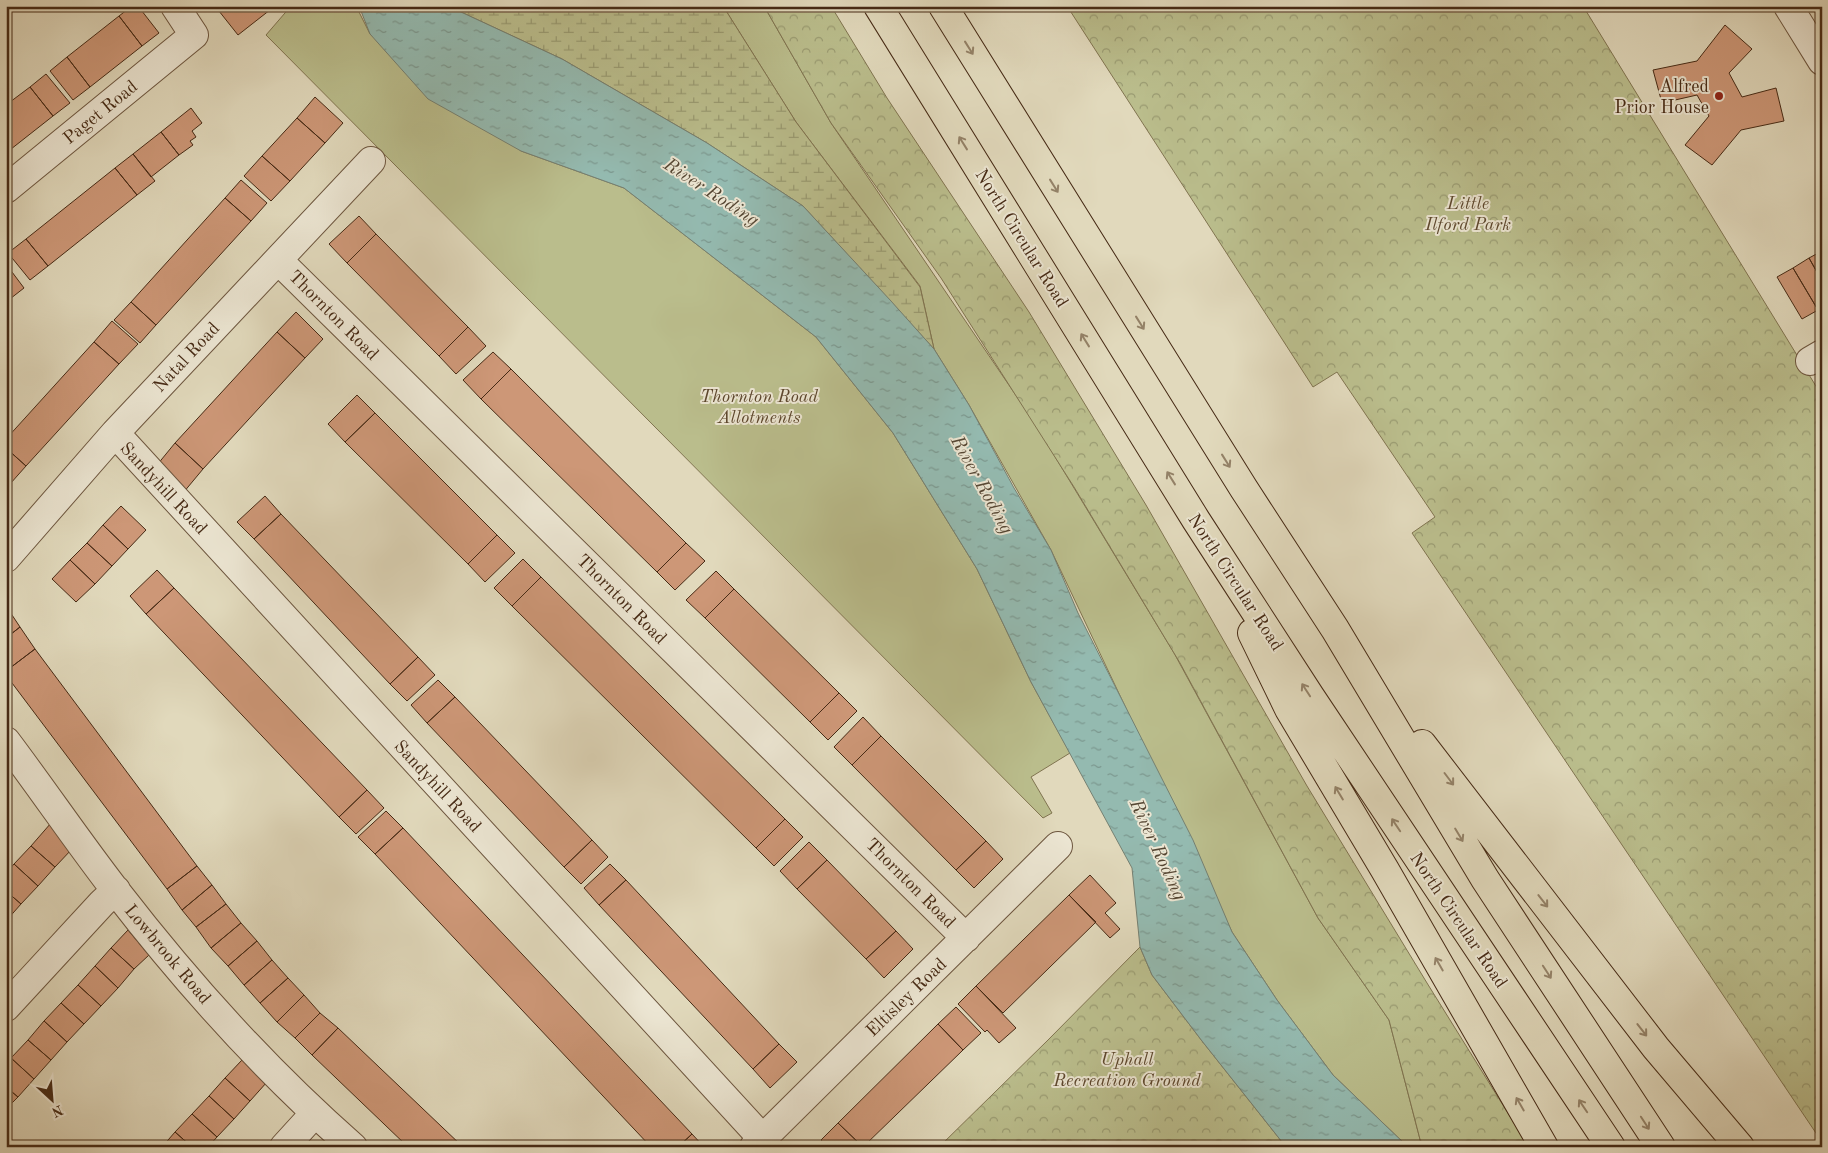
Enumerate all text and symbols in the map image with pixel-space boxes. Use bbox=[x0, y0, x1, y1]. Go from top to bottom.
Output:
one-way arrow bbox=[964, 40, 974, 54]
street label: Paget Road bbox=[60, 78, 141, 148]
place label: Alfred Prior House bbox=[1614, 78, 1709, 117]
marker: Alfred Prior House bbox=[1713, 90, 1725, 102]
one-way arrow bbox=[957, 136, 967, 150]
water label: River Roding bbox=[659, 155, 762, 231]
street label: North Circular Road bbox=[971, 166, 1071, 311]
one-way arrow bbox=[1050, 178, 1060, 192]
park label: Little Ilford Park bbox=[1424, 195, 1511, 234]
street label: Thornton Road bbox=[285, 267, 382, 364]
one-way arrow bbox=[1136, 316, 1146, 330]
street label: Natal Road bbox=[150, 319, 223, 396]
one-way arrow bbox=[1080, 334, 1090, 348]
park label: Thornton Road Allotments bbox=[700, 388, 818, 427]
water label: River Roding bbox=[946, 432, 1016, 538]
street label: Sandyhill Road bbox=[116, 439, 210, 538]
one-way arrow bbox=[1222, 454, 1232, 468]
one-way arrow bbox=[1165, 472, 1175, 486]
street label: North Circular Road bbox=[1184, 511, 1286, 654]
street label: Thornton Road bbox=[573, 551, 670, 648]
one-way arrow bbox=[1301, 683, 1312, 697]
street label: Sandyhill Road bbox=[390, 737, 484, 836]
one-way arrow bbox=[1444, 772, 1454, 786]
one-way arrow bbox=[1334, 786, 1344, 801]
water label: River Roding bbox=[1125, 796, 1188, 904]
one-way arrow bbox=[1391, 819, 1401, 833]
one-way arrow bbox=[1455, 828, 1465, 842]
street label: Thornton Road bbox=[862, 835, 959, 932]
street label: North Circular Road bbox=[1406, 849, 1510, 992]
one-way arrow bbox=[1537, 894, 1548, 907]
street label: Lowbrook Road bbox=[121, 902, 214, 1008]
street label: Eltisley Road bbox=[863, 955, 950, 1040]
one-way arrow bbox=[1433, 957, 1443, 971]
one-way arrow bbox=[1542, 965, 1552, 979]
one-way arrow bbox=[1637, 1023, 1647, 1037]
park label: Uphall Recreation Ground bbox=[1052, 1051, 1201, 1090]
north arrow bbox=[28, 1076, 78, 1126]
one-way arrow bbox=[1514, 1098, 1524, 1112]
one-way arrow bbox=[1578, 1099, 1589, 1113]
text: N bbox=[49, 1102, 65, 1120]
one-way arrow bbox=[1640, 1116, 1651, 1130]

